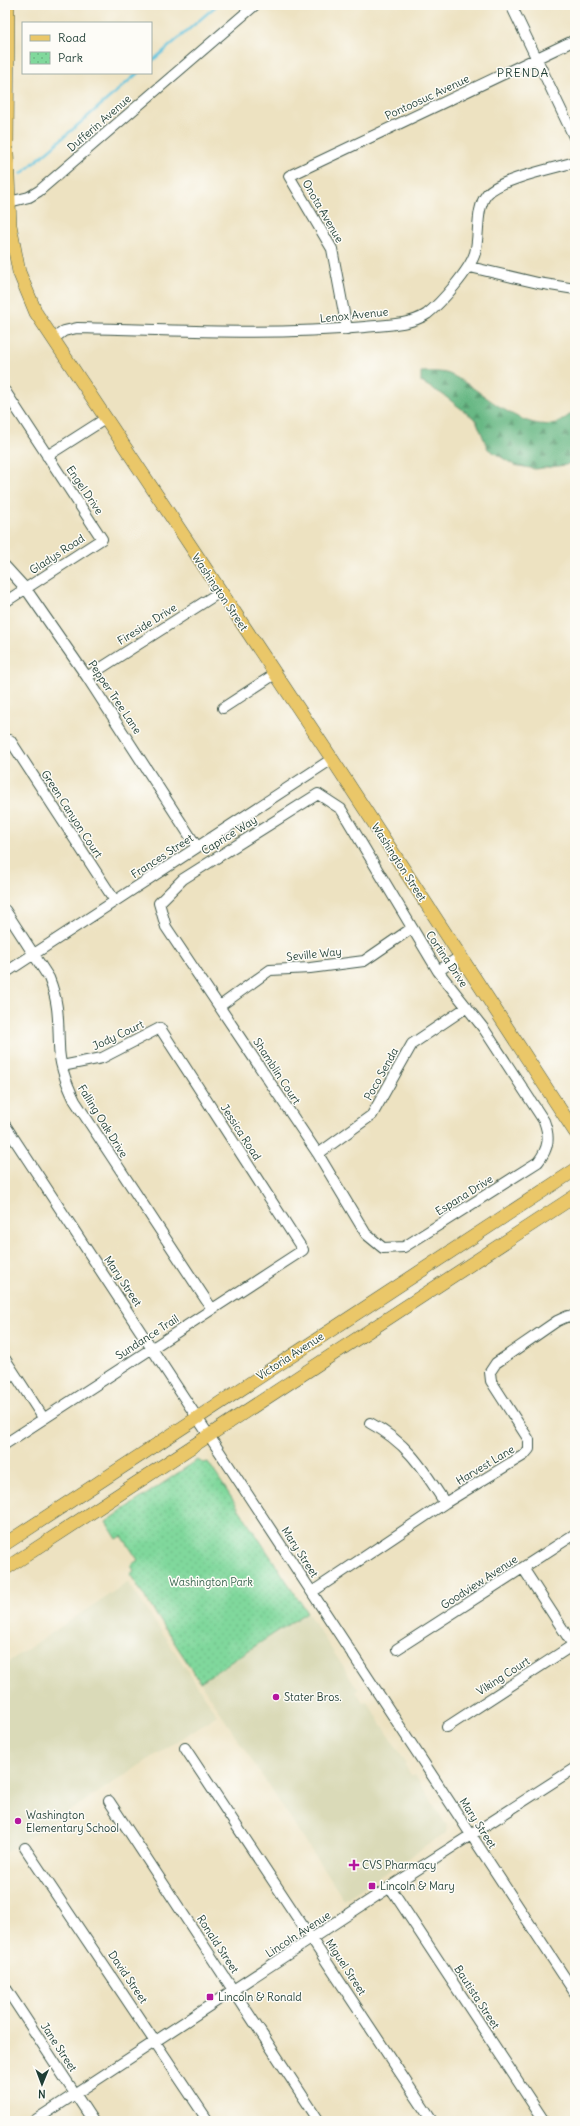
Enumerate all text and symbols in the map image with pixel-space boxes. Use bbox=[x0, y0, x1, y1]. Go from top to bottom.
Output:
legend bbox=[22, 22, 152, 74]
text: Road bbox=[58, 30, 86, 45]
text: Park bbox=[58, 50, 83, 65]
district label: PRENDA bbox=[497, 65, 549, 80]
street label: Pontoosuc Avenue bbox=[383, 71, 471, 123]
street label: Dufferin Avenue bbox=[64, 91, 134, 154]
street label: Onota Avenue bbox=[299, 177, 347, 245]
street label: Lenox Avenue bbox=[319, 304, 389, 326]
street label: Engel Drive bbox=[64, 463, 106, 517]
street label: Gladys Road bbox=[27, 531, 88, 577]
street label: Washington Street bbox=[189, 551, 251, 634]
street label: Fireside Drive bbox=[115, 600, 179, 648]
street label: Pepper Tree Lane bbox=[85, 658, 145, 737]
street label: Green Canyon Court bbox=[38, 767, 106, 861]
street label: Caprice Way bbox=[199, 812, 259, 858]
street label: Washington Street bbox=[368, 820, 430, 904]
street label: Frances Street bbox=[128, 831, 196, 881]
street label: Cortina Drive bbox=[423, 928, 471, 990]
street label: Seville Way bbox=[286, 944, 342, 964]
street label: Jody Court bbox=[90, 1017, 146, 1053]
street label: Shamblin Court bbox=[250, 1035, 304, 1107]
street label: Poco Senda bbox=[361, 1045, 401, 1103]
street label: Falling Oak Drive bbox=[75, 1082, 131, 1160]
street label: Jessica Road bbox=[218, 1101, 265, 1163]
street label: Espana Drive bbox=[433, 1172, 495, 1218]
street label: Mary Street bbox=[101, 1253, 145, 1309]
street label: Sundance Trail bbox=[113, 1311, 181, 1363]
street label: Victoria Avenue bbox=[254, 1329, 326, 1383]
street label: Harvest Lane bbox=[453, 1442, 517, 1488]
street label: Mary Street bbox=[278, 1524, 322, 1580]
street label: Goodview Avenue bbox=[438, 1552, 520, 1612]
park label: Washington Park bbox=[169, 1575, 253, 1589]
street label: Viking Court bbox=[474, 1654, 532, 1698]
place label: Stater Bros. bbox=[284, 1690, 342, 1704]
marker: Stater Bros. bbox=[271, 1692, 281, 1702]
street label: Mary Street bbox=[456, 1795, 500, 1851]
place label: Washington Elementary School bbox=[26, 1808, 119, 1835]
marker: Washington Elementary School bbox=[13, 1816, 23, 1826]
place label: CVS Pharmacy bbox=[362, 1858, 436, 1872]
marker: CVS Pharmacy bbox=[349, 1860, 359, 1870]
place label: Lincoln & Mary bbox=[380, 1879, 455, 1893]
marker: Lincoln & Mary bbox=[367, 1881, 377, 1891]
street label: Lincoln Avenue bbox=[263, 1908, 333, 1960]
street label: Ronald Street bbox=[194, 1912, 242, 1976]
street label: Miguel Street bbox=[323, 1936, 370, 1998]
street label: David Street bbox=[105, 1948, 151, 2006]
street label: Bautista Street bbox=[451, 1963, 503, 2032]
place label: Lincoln & Ronald bbox=[218, 1990, 302, 2004]
marker: Lincoln & Ronald bbox=[205, 1992, 215, 2002]
street label: Jane Street bbox=[38, 2020, 80, 2075]
north arrow bbox=[22, 2064, 62, 2104]
text: N bbox=[38, 2087, 46, 2101]

